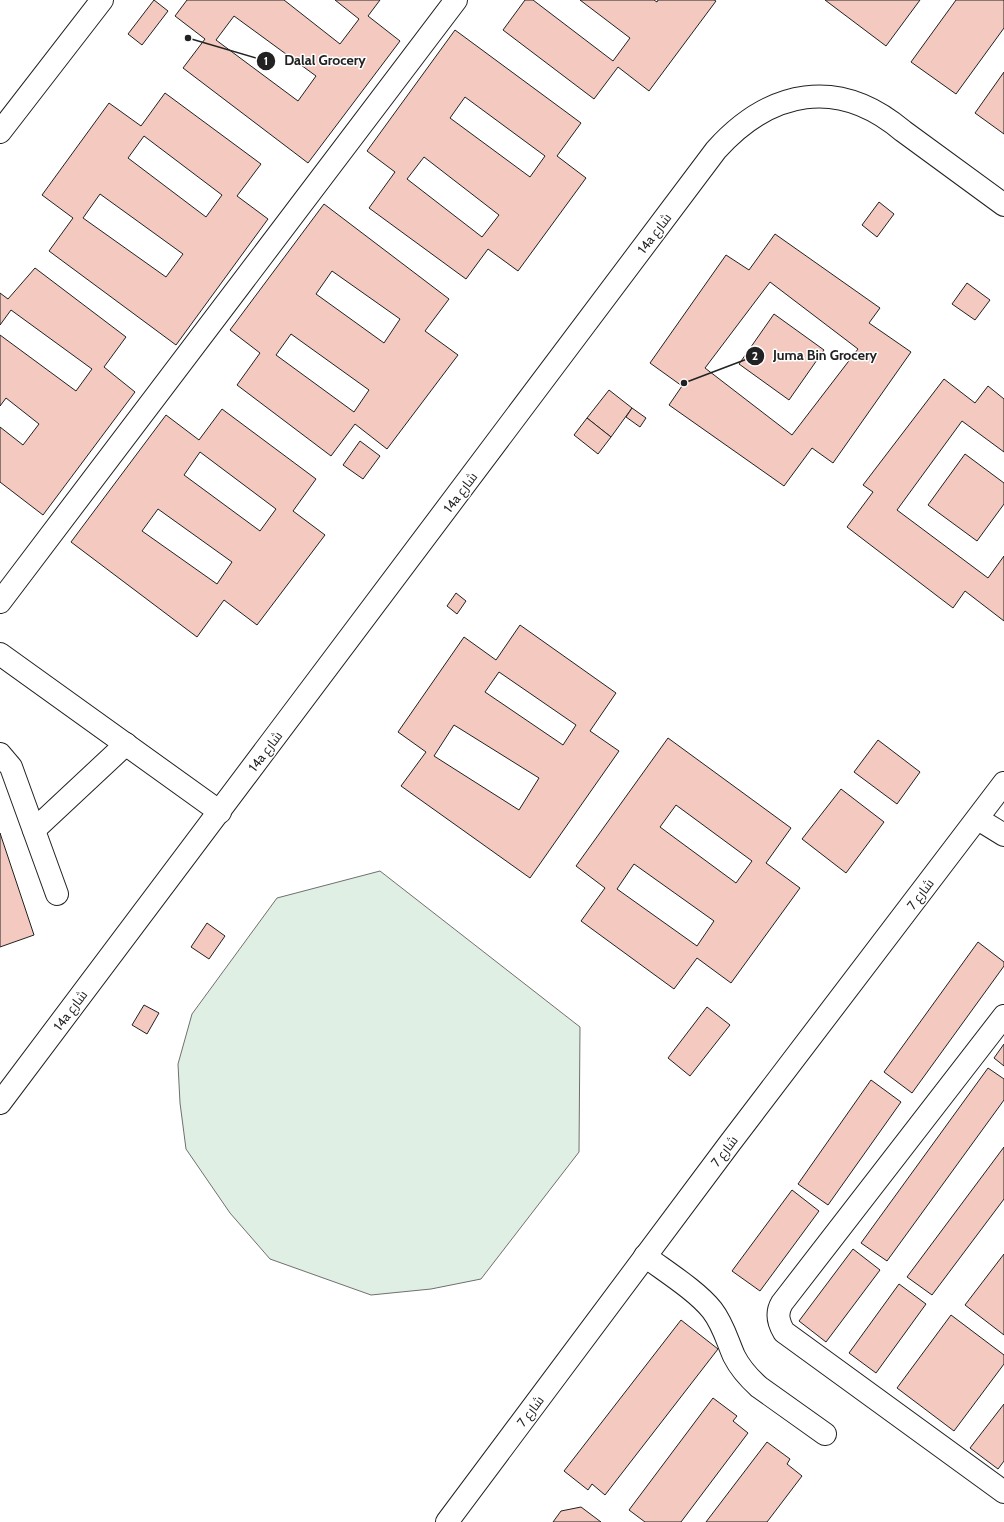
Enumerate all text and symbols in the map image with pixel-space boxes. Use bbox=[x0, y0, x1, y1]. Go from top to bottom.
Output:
callout: Dalal Grocery bbox=[256, 48, 374, 74]
text: Dalal Grocery bbox=[284, 51, 366, 69]
text: 1 bbox=[264, 53, 268, 68]
street label: 14a شارع bbox=[634, 210, 675, 257]
callout: Juma Bin Grocery bbox=[745, 343, 885, 369]
text: Juma Bin Grocery bbox=[772, 346, 877, 364]
text: 2 bbox=[752, 348, 758, 363]
street label: 14a شارع bbox=[440, 469, 481, 516]
street label: 14a شارع bbox=[245, 728, 286, 775]
street label: شارع 7 bbox=[903, 875, 938, 913]
street label: 14a شارع bbox=[50, 987, 91, 1034]
street label: شارع 7 bbox=[707, 1132, 742, 1170]
street label: شارع 7 bbox=[513, 1392, 548, 1430]

